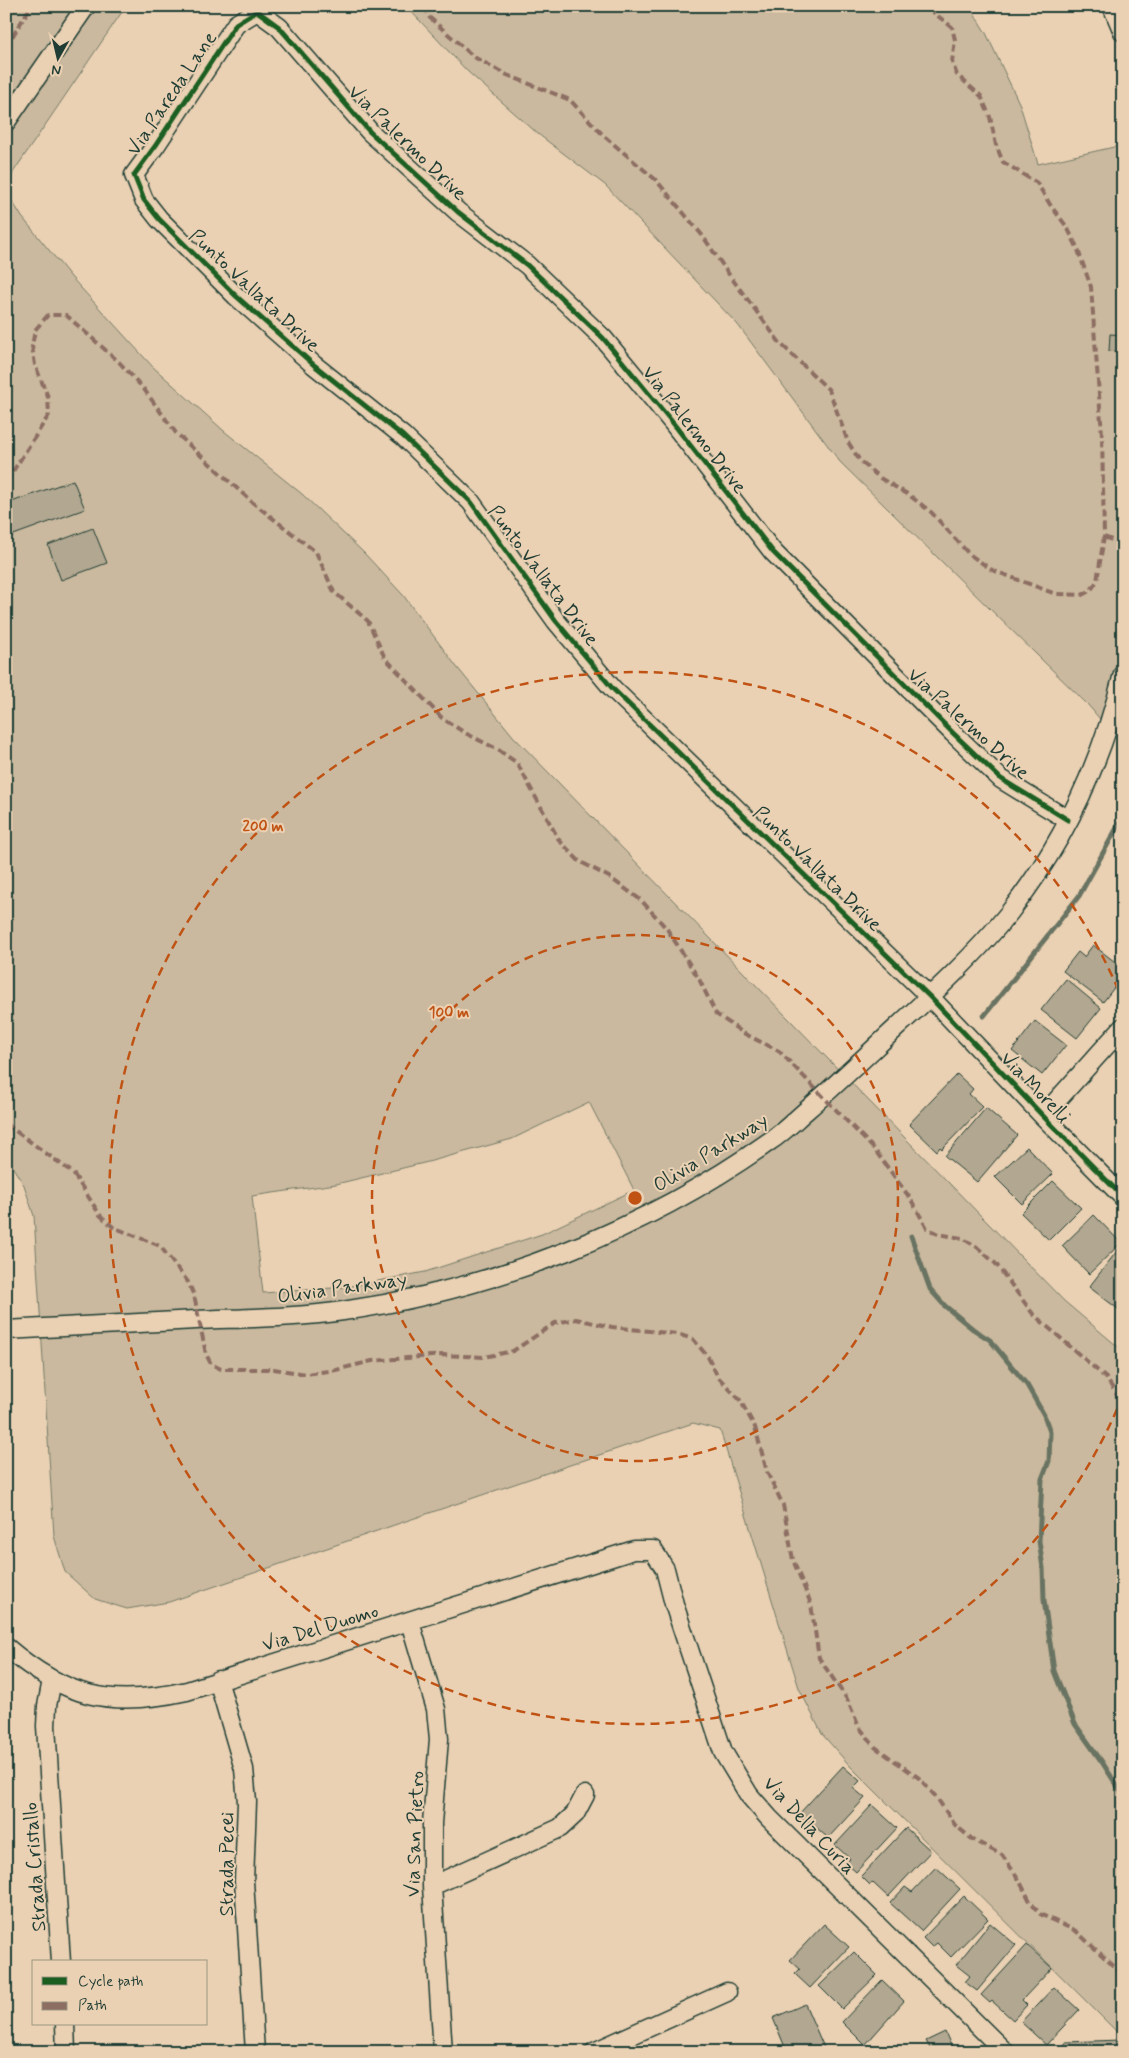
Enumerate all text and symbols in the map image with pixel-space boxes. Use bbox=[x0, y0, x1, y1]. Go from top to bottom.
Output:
street label: Via Pareda Lane bbox=[121, 26, 224, 161]
north arrow bbox=[32, 32, 82, 82]
text: N bbox=[50, 60, 62, 79]
street label: Via Palermo Drive bbox=[342, 79, 472, 207]
street label: Punto Vallata Drive bbox=[183, 223, 325, 359]
street label: Via Palermo Drive bbox=[635, 360, 753, 500]
street label: Punto Vallata Drive bbox=[481, 500, 605, 652]
street label: Via Palermo Drive bbox=[901, 662, 1035, 786]
street label: Punto Vallata Drive bbox=[746, 800, 888, 938]
text: 200 m bbox=[243, 817, 284, 837]
text: 100 m bbox=[429, 1003, 469, 1023]
street label: Via Morelli bbox=[994, 1046, 1076, 1130]
street label: Olivia Parkway bbox=[648, 1107, 773, 1199]
centre of rings bbox=[626, 1189, 644, 1207]
street label: Olivia Parkway bbox=[276, 1266, 409, 1311]
street label: Via Del Duomo bbox=[259, 1598, 382, 1659]
street label: Via San Pietro bbox=[400, 1770, 431, 1898]
street label: Via Della Curia bbox=[756, 1771, 861, 1881]
street label: Strada Cristallo bbox=[18, 1801, 53, 1933]
street label: Strada Pecei bbox=[214, 1812, 241, 1916]
legend bbox=[32, 1960, 208, 2026]
text: Cycle path bbox=[78, 1972, 143, 1992]
text: Path bbox=[78, 1996, 107, 2016]

